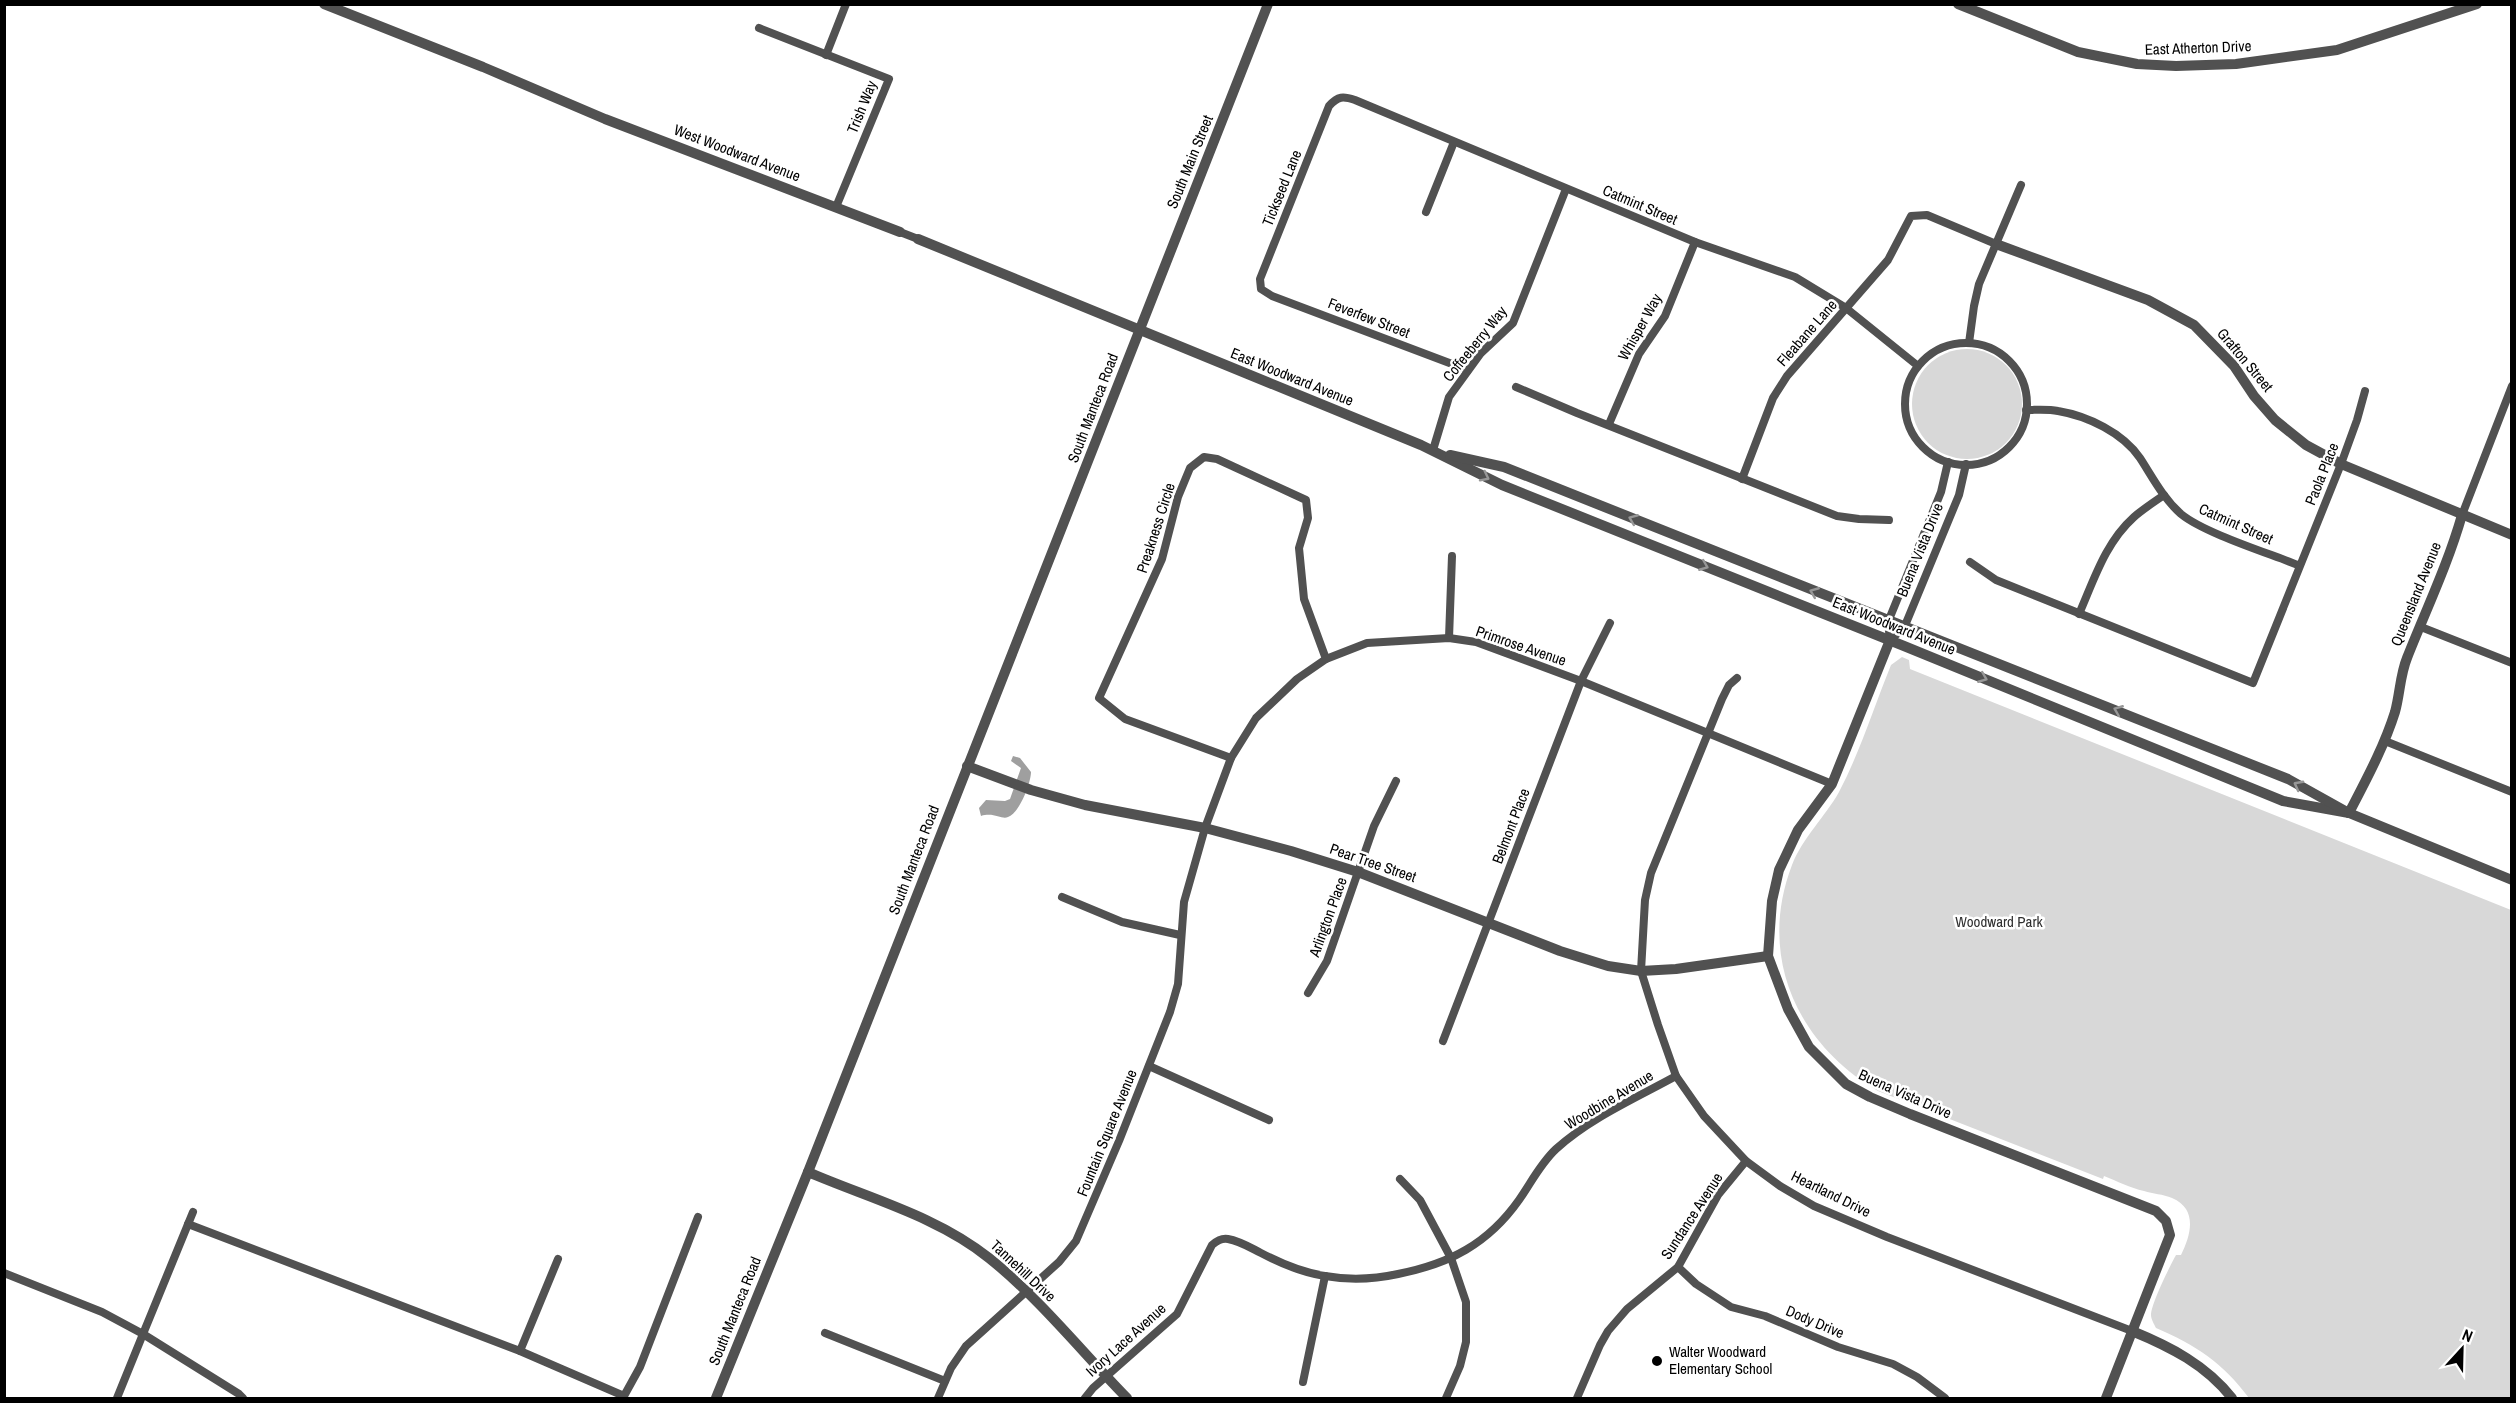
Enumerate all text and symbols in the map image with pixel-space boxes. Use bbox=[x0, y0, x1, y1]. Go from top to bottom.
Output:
street label: East Atherton Drive bbox=[2144, 35, 2252, 60]
street label: Trish Way bbox=[841, 77, 882, 136]
street label: South Main Street bbox=[1161, 111, 1218, 212]
street label: West Woodward Avenue bbox=[671, 119, 804, 186]
street label: Tickseed Lane bbox=[1257, 146, 1306, 229]
street label: Catmint Street bbox=[1600, 179, 1681, 230]
street label: Whisper Way bbox=[1613, 289, 1667, 364]
street label: Feverfew Street bbox=[1325, 292, 1414, 343]
street label: Fleabane Lane bbox=[1772, 295, 1842, 371]
street label: Coffeeberry Way bbox=[1438, 301, 1512, 386]
street label: Grafton Street bbox=[2213, 323, 2279, 396]
street label: East Woodward Avenue bbox=[1228, 342, 1357, 411]
street label: South Manteca Road bbox=[1062, 350, 1123, 466]
street label: Paola Place bbox=[2300, 439, 2344, 508]
one-way arrow bbox=[1478, 470, 1489, 481]
street label: Preakness Circle bbox=[1131, 480, 1180, 576]
street label: Catmint Street bbox=[2196, 498, 2277, 549]
street label: Buena Vista Drive bbox=[1891, 500, 1948, 600]
one-way arrow bbox=[1628, 514, 1639, 526]
street label: Queensland Avenue bbox=[2385, 538, 2446, 649]
one-way arrow bbox=[1698, 559, 1709, 571]
one-way arrow bbox=[1809, 587, 1820, 599]
street label: East Woodward Avenue bbox=[1830, 591, 1959, 660]
street label: Primrose Avenue bbox=[1473, 620, 1569, 671]
one-way arrow bbox=[1977, 671, 1988, 683]
one-way arrow bbox=[2113, 705, 2124, 717]
one-way arrow bbox=[2294, 781, 2304, 792]
street label: Belmont Place bbox=[1487, 785, 1535, 867]
street label: South Manteca Road bbox=[883, 802, 944, 918]
street label: Pear Tree Street bbox=[1327, 838, 1420, 887]
street label: Arlington Place bbox=[1303, 874, 1352, 961]
park label: Woodward Park bbox=[1955, 911, 2043, 932]
street label: Buena Vista Drive bbox=[1855, 1064, 1955, 1123]
street label: Woodbine Avenue bbox=[1560, 1065, 1657, 1134]
street label: Fountain Square Avenue bbox=[1071, 1066, 1142, 1199]
street label: Heartland Drive bbox=[1788, 1165, 1875, 1222]
street label: Sundance Avenue bbox=[1656, 1168, 1728, 1263]
street label: Tannehill Drive bbox=[986, 1235, 1061, 1306]
street label: South Manteca Road bbox=[703, 1253, 766, 1368]
street label: Ivory Lace Avenue bbox=[1081, 1298, 1170, 1381]
street label: Dody Drive bbox=[1783, 1300, 1848, 1343]
north arrow bbox=[2432, 1319, 2492, 1379]
text: N bbox=[2459, 1323, 2476, 1347]
place label: Walter Woodward Elementary School bbox=[1669, 1341, 1772, 1379]
marker: Walter Woodward Elementary School bbox=[1650, 1354, 1664, 1368]

